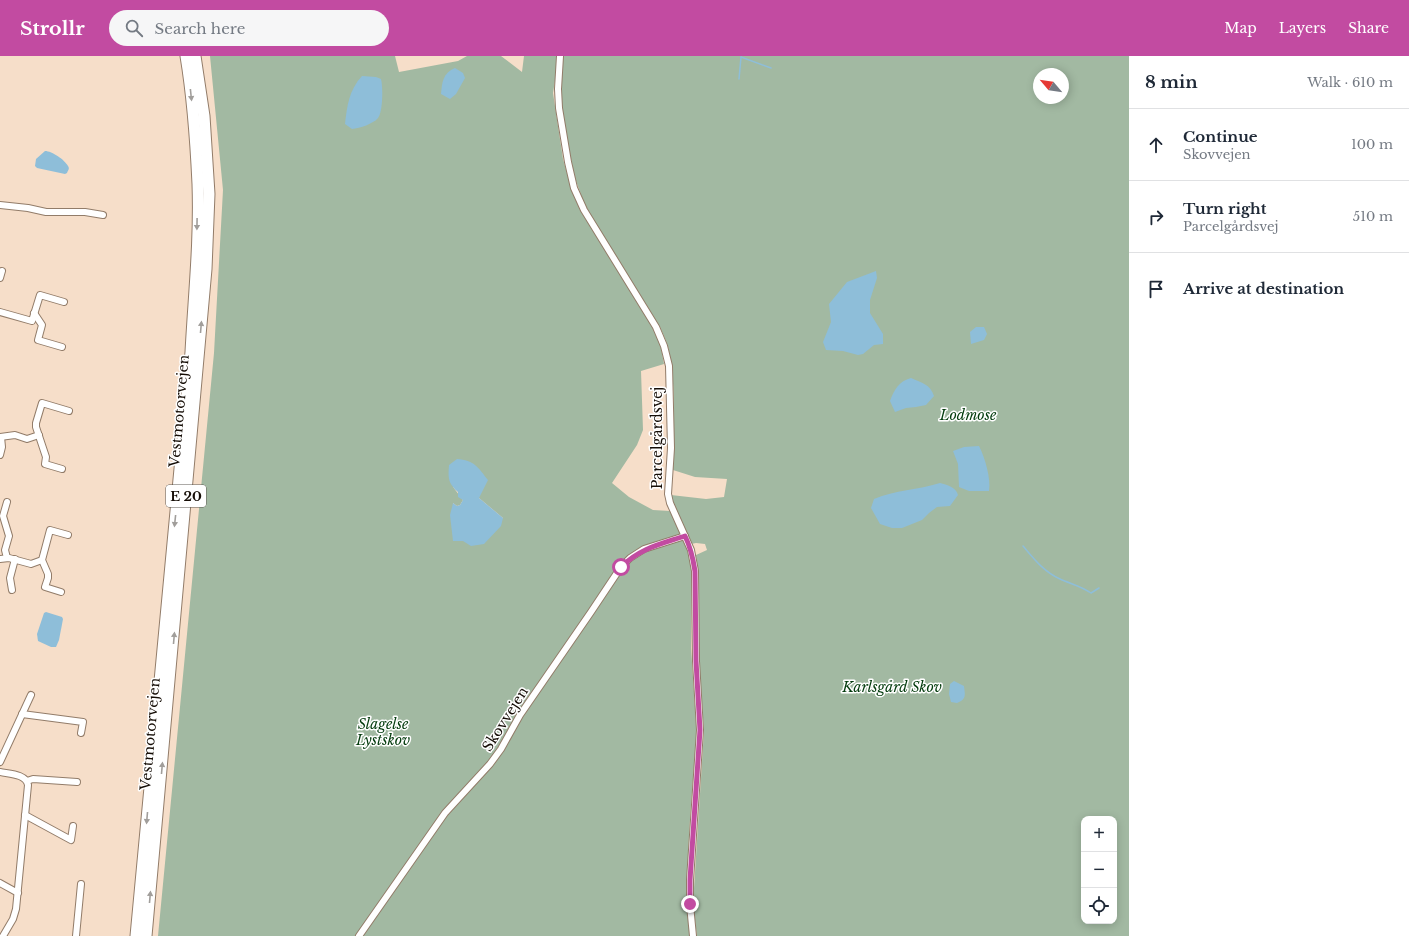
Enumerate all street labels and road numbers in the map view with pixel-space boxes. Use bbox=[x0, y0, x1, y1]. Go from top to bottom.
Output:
street label: Vestmotorvejen bbox=[165, 354, 193, 469]
street label: Parcelgårdsvej bbox=[648, 387, 666, 489]
road number: E 20 bbox=[166, 485, 206, 507]
street label: Vestmotorvejen bbox=[136, 677, 164, 792]
street label: Skovvejen bbox=[478, 683, 532, 755]

